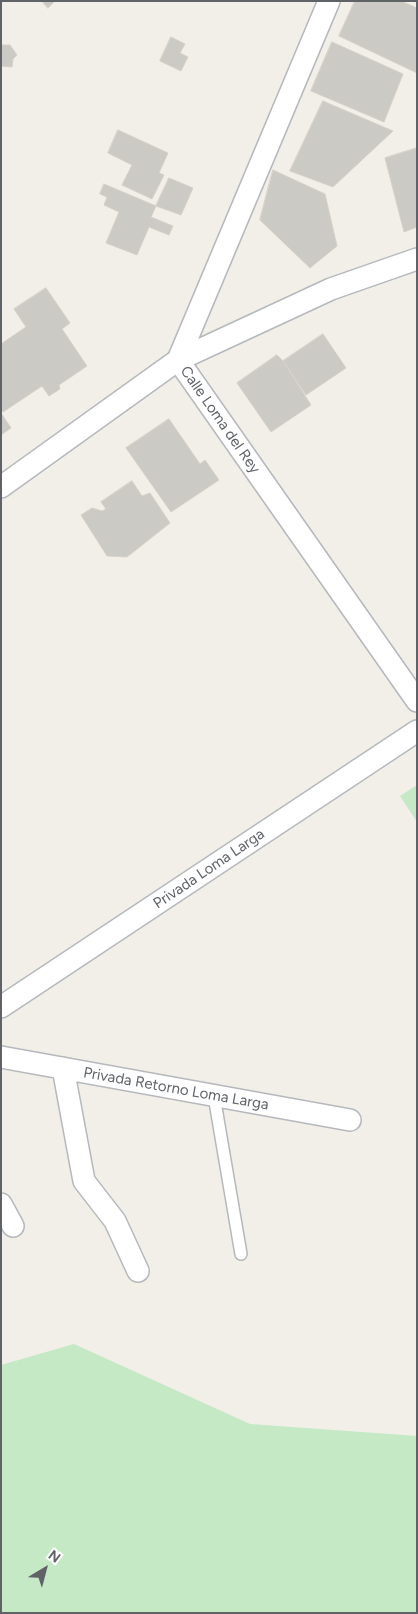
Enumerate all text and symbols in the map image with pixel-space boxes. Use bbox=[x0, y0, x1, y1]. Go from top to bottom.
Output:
street label: Calle Loma del Rey bbox=[176, 363, 264, 477]
street label: Privada Loma Larga bbox=[150, 825, 268, 913]
street label: Privada Retorno Loma Larga bbox=[82, 1064, 270, 1114]
north arrow bbox=[20, 1544, 70, 1594]
text: N bbox=[45, 1547, 64, 1567]

